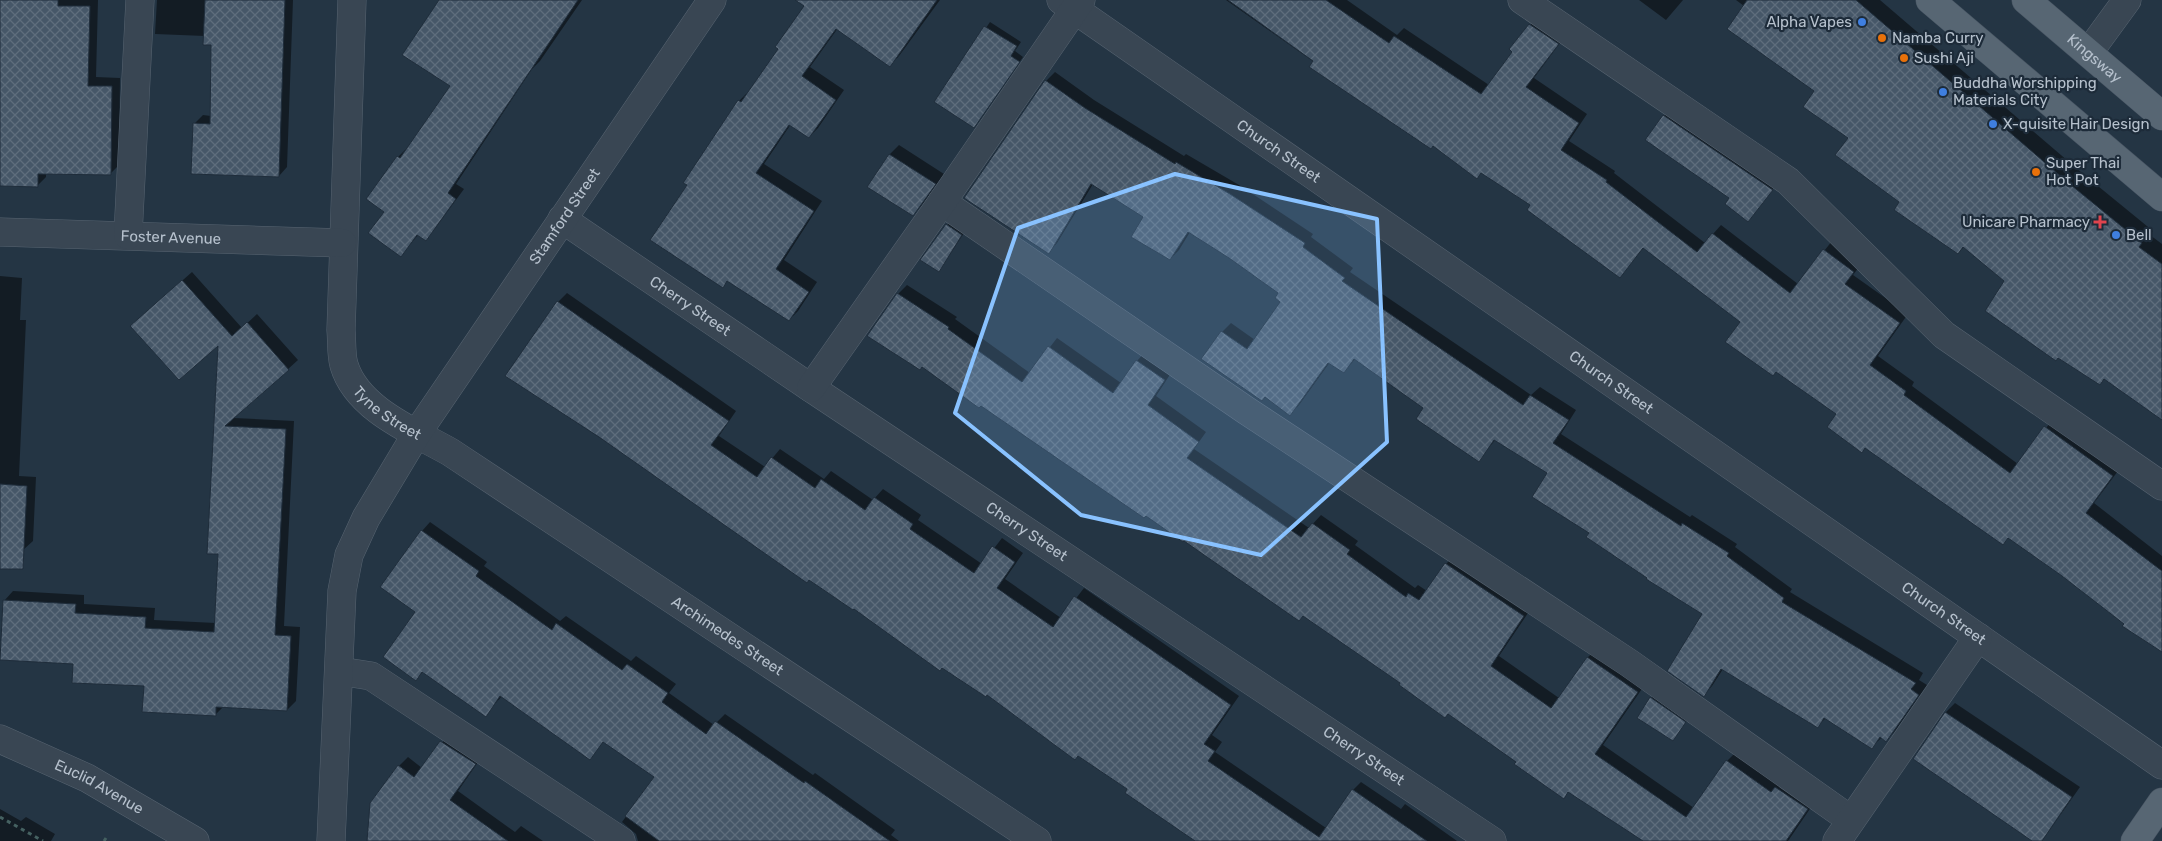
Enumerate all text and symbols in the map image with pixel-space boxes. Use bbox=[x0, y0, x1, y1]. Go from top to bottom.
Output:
place label: Alpha Vapes bbox=[1766, 13, 1852, 31]
marker: Alpha Vapes bbox=[1856, 16, 1868, 28]
place label: Namba Curry bbox=[1892, 29, 1984, 47]
street label: Kingsway bbox=[2063, 30, 2126, 87]
marker: Namba Curry bbox=[1876, 32, 1888, 44]
place label: Sushi Aji bbox=[1914, 49, 1974, 67]
marker: Sushi Aji bbox=[1898, 52, 1910, 64]
place label: Buddha Worshipping Materials City bbox=[1953, 74, 2097, 109]
marker: Buddha Worshipping Materials City bbox=[1937, 86, 1949, 98]
place label: X-quisite Hair Design bbox=[2003, 115, 2150, 133]
street label: Church Street bbox=[1233, 116, 1324, 187]
marker: X-quisite Hair Design bbox=[1987, 118, 1999, 130]
place label: Super Thai Hot Pot bbox=[2046, 154, 2120, 189]
street label: Stamford Street bbox=[526, 165, 604, 268]
marker: Super Thai Hot Pot bbox=[2030, 166, 2042, 178]
place label: Unicare Pharmacy bbox=[1962, 213, 2090, 231]
marker: Unicare Pharmacy bbox=[2094, 216, 2106, 228]
place label: Bell bbox=[2126, 226, 2152, 244]
street label: Foster Avenue bbox=[120, 227, 221, 248]
marker: Bell bbox=[2110, 229, 2122, 241]
street label: Cherry Street bbox=[646, 272, 734, 340]
street label: Church Street bbox=[1566, 347, 1657, 418]
street label: Tyne Street bbox=[349, 383, 424, 444]
street label: Cherry Street bbox=[983, 498, 1071, 565]
street label: Church Street bbox=[1898, 578, 1989, 649]
street label: Archimedes Street bbox=[668, 592, 787, 680]
street label: Cherry Street bbox=[1320, 722, 1408, 789]
street label: Euclid Avenue bbox=[52, 756, 147, 818]

